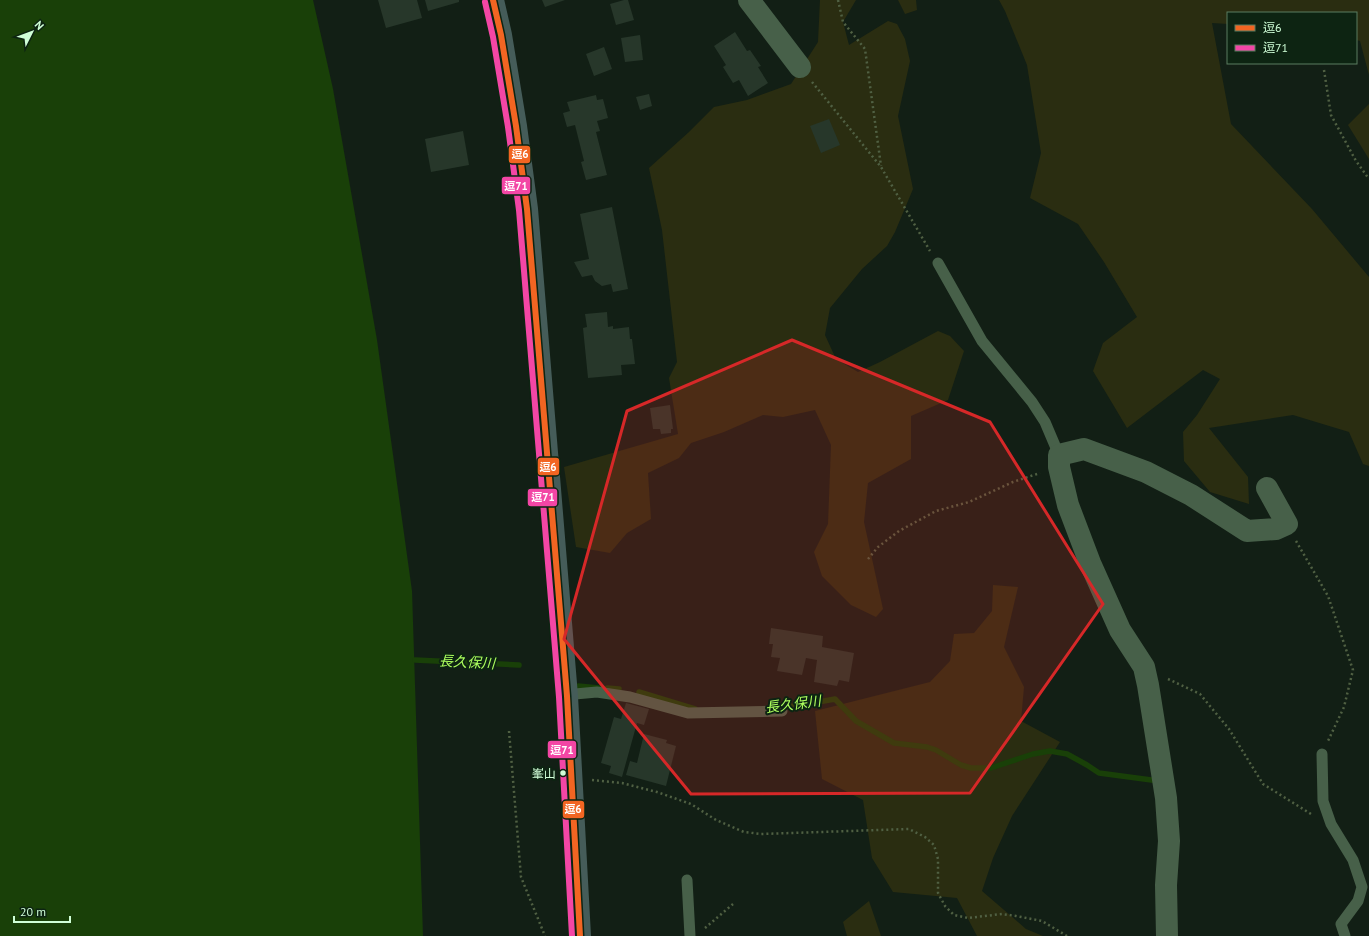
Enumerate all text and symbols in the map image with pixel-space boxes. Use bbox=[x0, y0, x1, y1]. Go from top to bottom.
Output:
north arrow bbox=[12, 12, 52, 52]
legend bbox=[1227, 12, 1357, 64]
text: N bbox=[32, 18, 47, 33]
text: 逗6 bbox=[1263, 20, 1282, 35]
text: 逗71 bbox=[1263, 40, 1288, 55]
line badge: 逗6 bbox=[508, 145, 531, 164]
text: 逗6 bbox=[511, 147, 529, 161]
line badge: 逗71 bbox=[501, 176, 531, 195]
text: 逗71 bbox=[504, 179, 528, 193]
line badge: 逗6 bbox=[537, 457, 560, 476]
text: 逗6 bbox=[539, 460, 557, 474]
line badge: 逗71 bbox=[527, 488, 558, 507]
text: 逗71 bbox=[531, 490, 555, 504]
water label: 長久保川 bbox=[439, 652, 497, 673]
water label: 長久保川 bbox=[764, 691, 824, 716]
line badge: 逗71 bbox=[547, 740, 577, 759]
text: 逗71 bbox=[550, 743, 574, 757]
place label: 峯山 bbox=[532, 766, 556, 781]
marker: 峯山 bbox=[558, 768, 568, 778]
line badge: 逗6 bbox=[562, 800, 585, 819]
text: 逗6 bbox=[564, 802, 582, 816]
scale bar bbox=[14, 898, 70, 924]
text: 20 m bbox=[20, 904, 46, 919]

